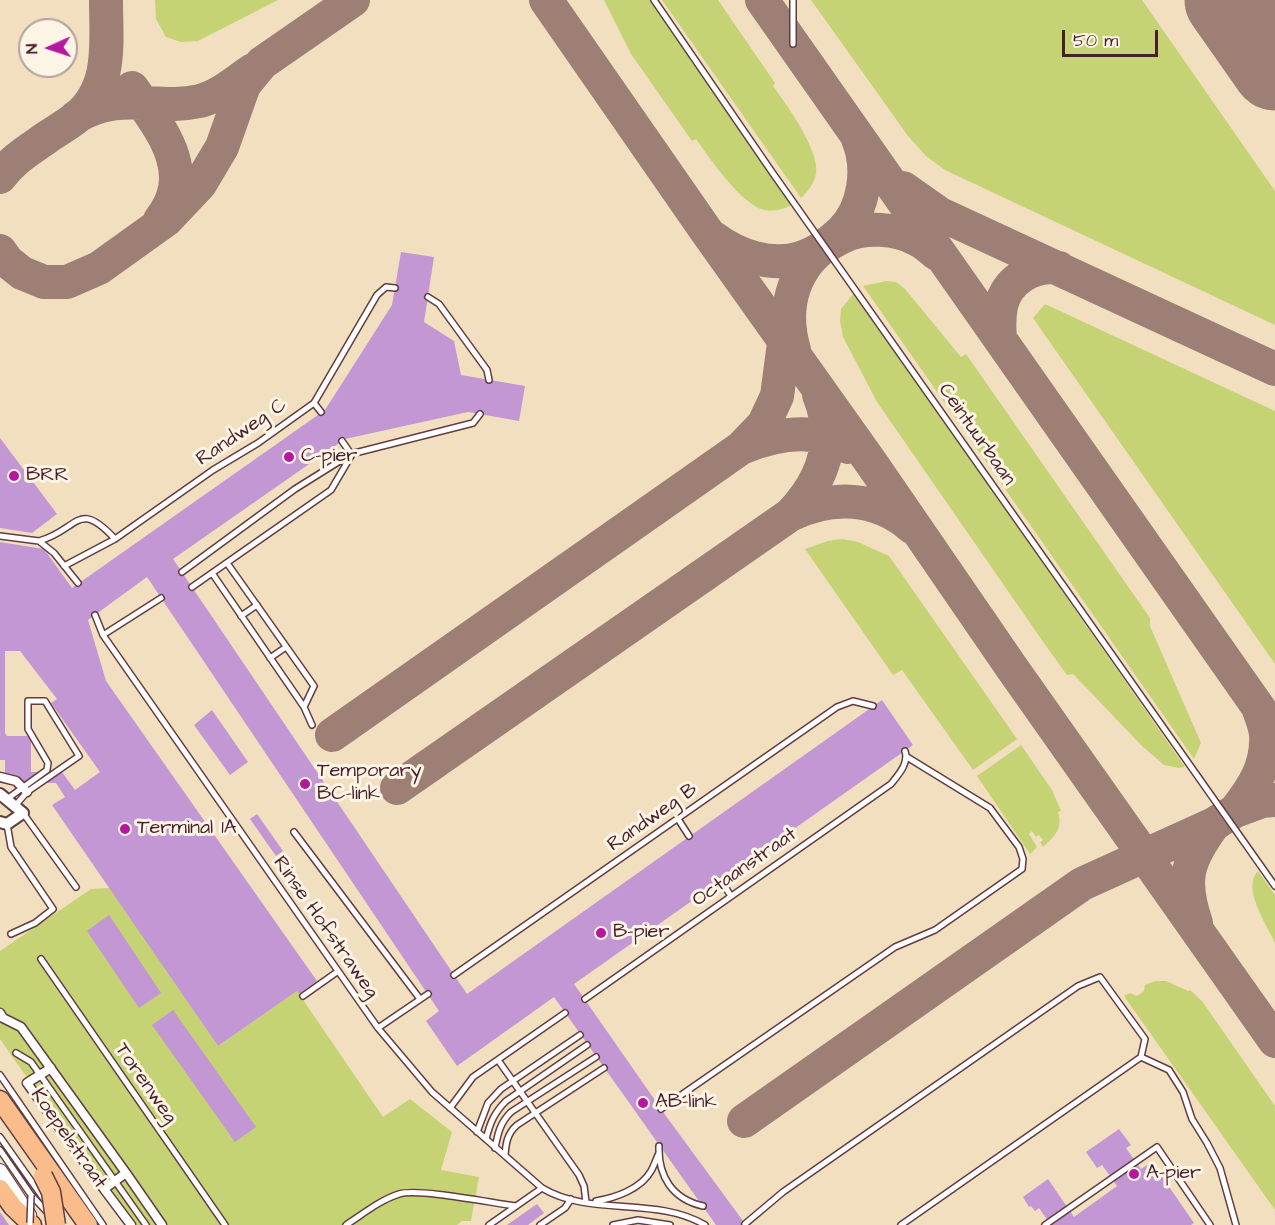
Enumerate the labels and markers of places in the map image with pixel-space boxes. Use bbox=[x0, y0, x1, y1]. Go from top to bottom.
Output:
place label: C-pier bbox=[301, 445, 357, 469]
marker: C-pier bbox=[282, 450, 296, 464]
place label: BRR bbox=[26, 464, 69, 488]
marker: BRR bbox=[7, 469, 21, 483]
place label: Temporary BC-link bbox=[317, 760, 421, 807]
marker: Temporary BC-link bbox=[298, 777, 312, 791]
place label: Terminal 1A bbox=[137, 817, 237, 841]
marker: Terminal 1A bbox=[118, 822, 132, 836]
place label: B-pier bbox=[613, 921, 669, 945]
marker: B-pier bbox=[594, 926, 608, 940]
place label: AB-link bbox=[655, 1091, 717, 1115]
marker: AB-link bbox=[636, 1096, 650, 1110]
place label: A-pier bbox=[1146, 1162, 1201, 1186]
marker: A-pier bbox=[1127, 1167, 1141, 1181]

